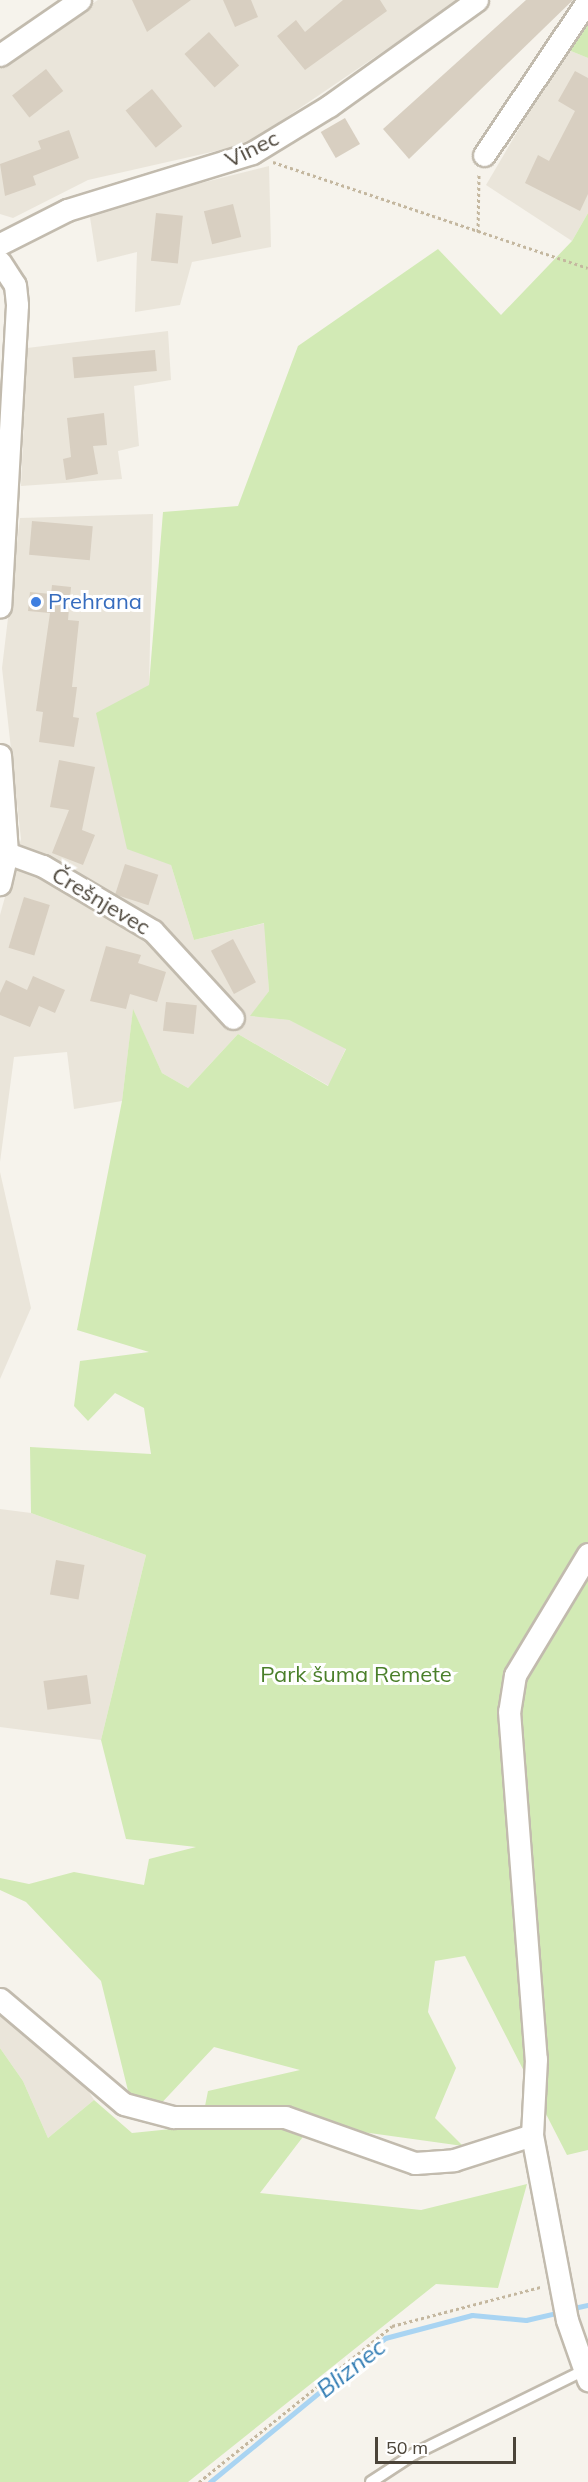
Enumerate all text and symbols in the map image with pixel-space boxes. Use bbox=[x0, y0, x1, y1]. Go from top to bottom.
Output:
street label: Vinec bbox=[221, 125, 283, 173]
place label: Prehrana bbox=[48, 589, 142, 615]
marker: Prehrana bbox=[29, 595, 43, 609]
street label: Črešnjevec bbox=[47, 861, 155, 941]
park label: Park šuma Remete bbox=[260, 1662, 452, 1688]
water label: Bliznec bbox=[311, 2332, 391, 2404]
scale bar bbox=[378, 2425, 519, 2463]
text: 50 m bbox=[386, 2436, 428, 2459]

